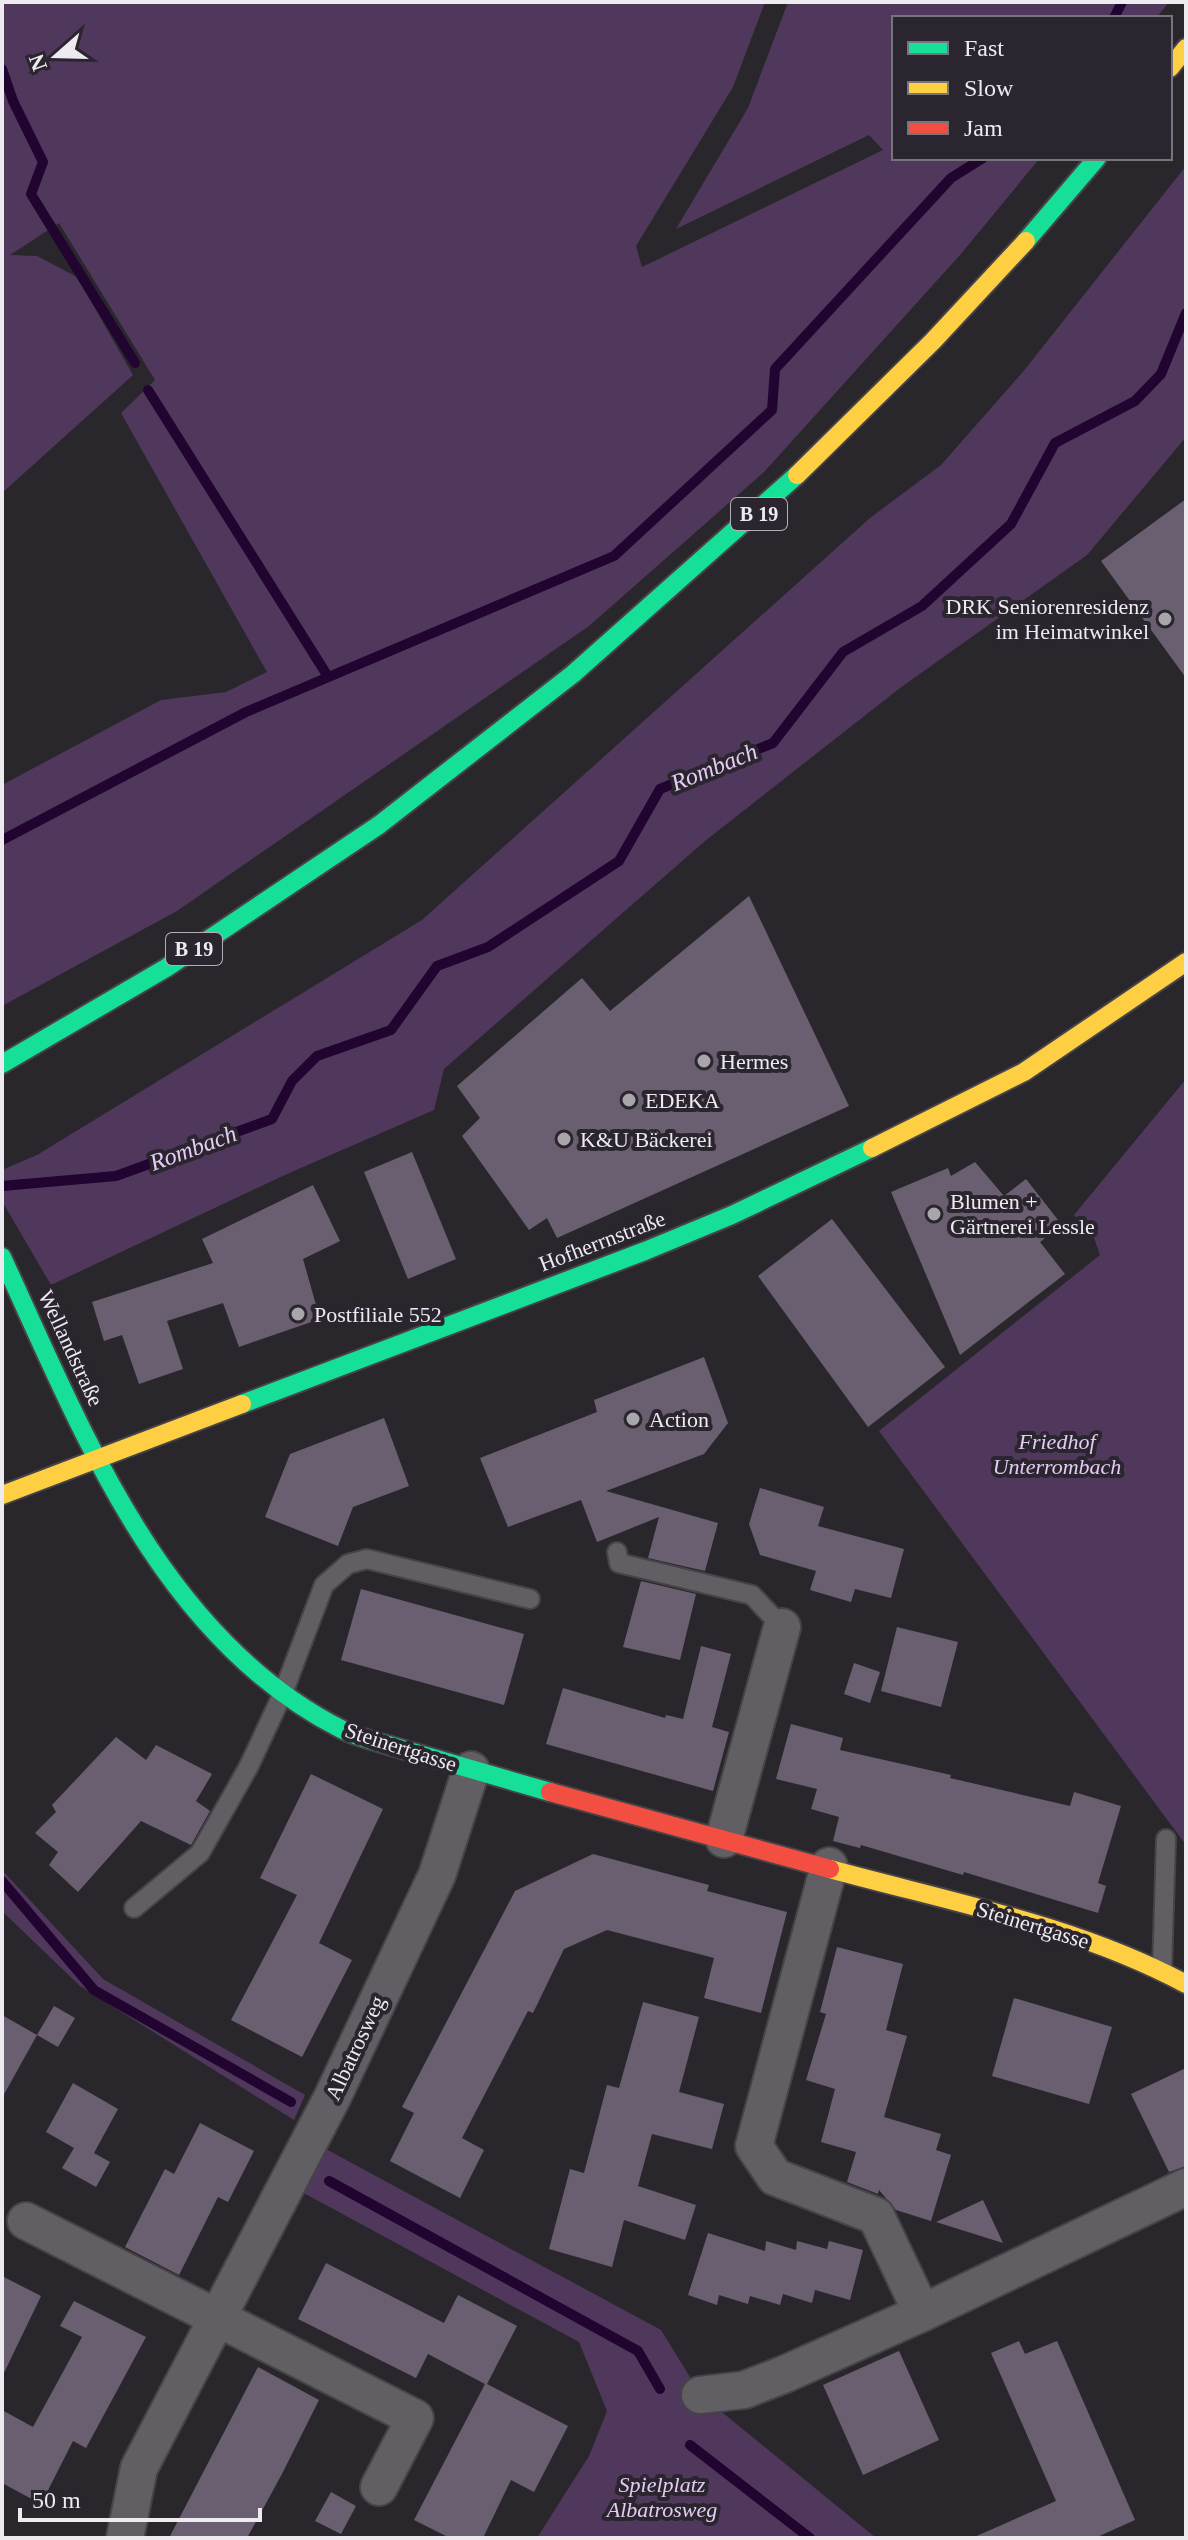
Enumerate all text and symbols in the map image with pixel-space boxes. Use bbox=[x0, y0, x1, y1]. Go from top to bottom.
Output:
north arrow bbox=[16, 16, 96, 96]
legend bbox=[892, 16, 1172, 160]
text: Fast bbox=[964, 35, 1004, 61]
text: N bbox=[23, 51, 52, 74]
text: Slow bbox=[964, 75, 1014, 101]
text: Jam bbox=[964, 115, 1003, 141]
road number: B 19 bbox=[731, 498, 787, 530]
place label: DRK Seniorenresidenz im Heimatwinkel bbox=[946, 594, 1149, 644]
marker: DRK Seniorenresidenz im Heimatwinkel bbox=[1156, 610, 1174, 628]
water label: Rombach bbox=[666, 738, 761, 796]
road number: B 19 bbox=[166, 933, 222, 965]
place label: Hermes bbox=[720, 1049, 788, 1074]
marker: Hermes bbox=[695, 1052, 713, 1070]
place label: EDEKA bbox=[645, 1088, 720, 1113]
marker: EDEKA bbox=[620, 1091, 638, 1109]
water label: Rombach bbox=[145, 1120, 240, 1176]
place label: K&U Bäckerei bbox=[580, 1127, 713, 1152]
marker: K&U Bäckerei bbox=[555, 1130, 573, 1148]
place label: Blumen + Gärtnerei Lessle bbox=[950, 1189, 1095, 1239]
street label: Hofherrnstraße bbox=[535, 1205, 669, 1277]
marker: Blumen + Gärtnerei Lessle bbox=[925, 1205, 943, 1223]
street label: Wellandstraße bbox=[33, 1286, 109, 1410]
place label: Postfiliale 552 bbox=[314, 1302, 442, 1327]
marker: Postfiliale 552 bbox=[289, 1305, 307, 1323]
place label: Action bbox=[649, 1407, 709, 1432]
marker: Action bbox=[624, 1410, 642, 1428]
park label: Friedhof Unterrombach bbox=[993, 1429, 1121, 1479]
street label: Steinertgasse bbox=[342, 1717, 460, 1777]
street label: Steinertgasse bbox=[974, 1896, 1092, 1954]
street label: Albatrosweg bbox=[320, 1992, 390, 2104]
scale bar bbox=[20, 2472, 260, 2522]
park label: Spielplatz Albatrosweg bbox=[605, 2472, 717, 2522]
text: 50 m bbox=[32, 2487, 81, 2513]

